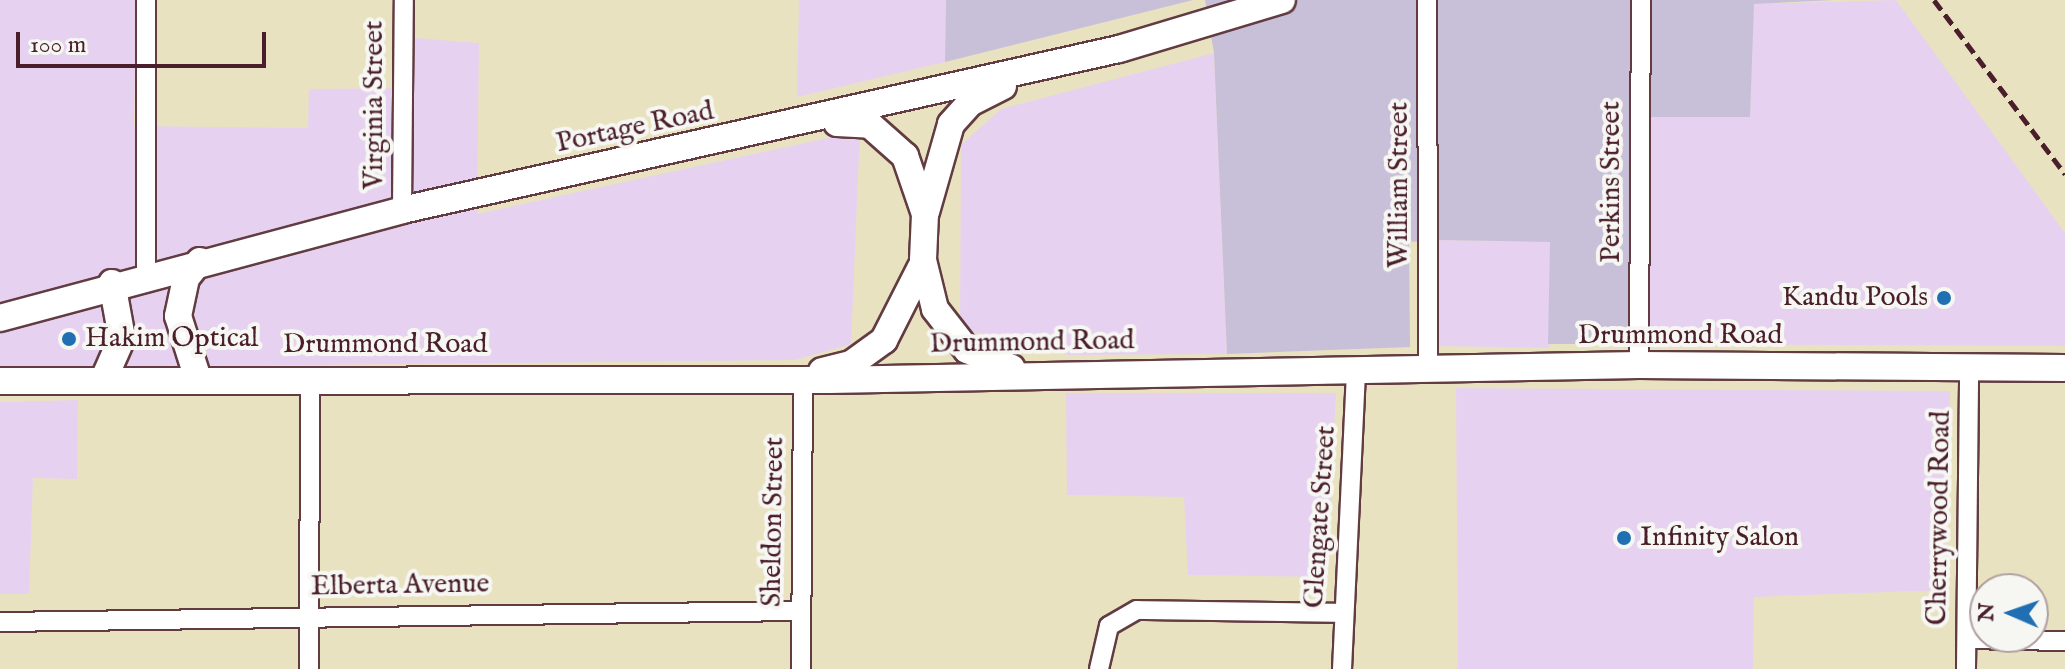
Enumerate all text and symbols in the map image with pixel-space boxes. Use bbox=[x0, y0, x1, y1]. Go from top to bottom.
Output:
scale bar bbox=[20, 16, 270, 66]
street label: Virginia Street bbox=[358, 21, 392, 189]
text: 100 m bbox=[30, 30, 86, 61]
street label: Portage Road bbox=[553, 95, 717, 161]
street label: Perkins Street bbox=[1595, 101, 1629, 263]
street label: William Street bbox=[1383, 102, 1417, 268]
place label: Kandu Pools bbox=[1782, 281, 1928, 315]
marker: Kandu Pools bbox=[1935, 289, 1953, 307]
street label: Drummond Road bbox=[1578, 319, 1782, 353]
place label: Hakim Optical bbox=[85, 322, 259, 356]
street label: Drummond Road bbox=[929, 324, 1135, 362]
street label: Drummond Road bbox=[283, 328, 487, 362]
marker: Hakim Optical bbox=[60, 330, 78, 348]
street label: Cherrywood Road bbox=[1921, 410, 1959, 626]
street label: Glengate Street bbox=[1298, 425, 1344, 609]
street label: Sheldon Street bbox=[756, 437, 792, 607]
place label: Infinity Salon bbox=[1640, 521, 1799, 555]
marker: Infinity Salon bbox=[1615, 529, 1633, 547]
street label: Elberta Avenue bbox=[310, 568, 490, 604]
north arrow bbox=[1969, 573, 2049, 653]
text: N bbox=[1973, 602, 2001, 622]

